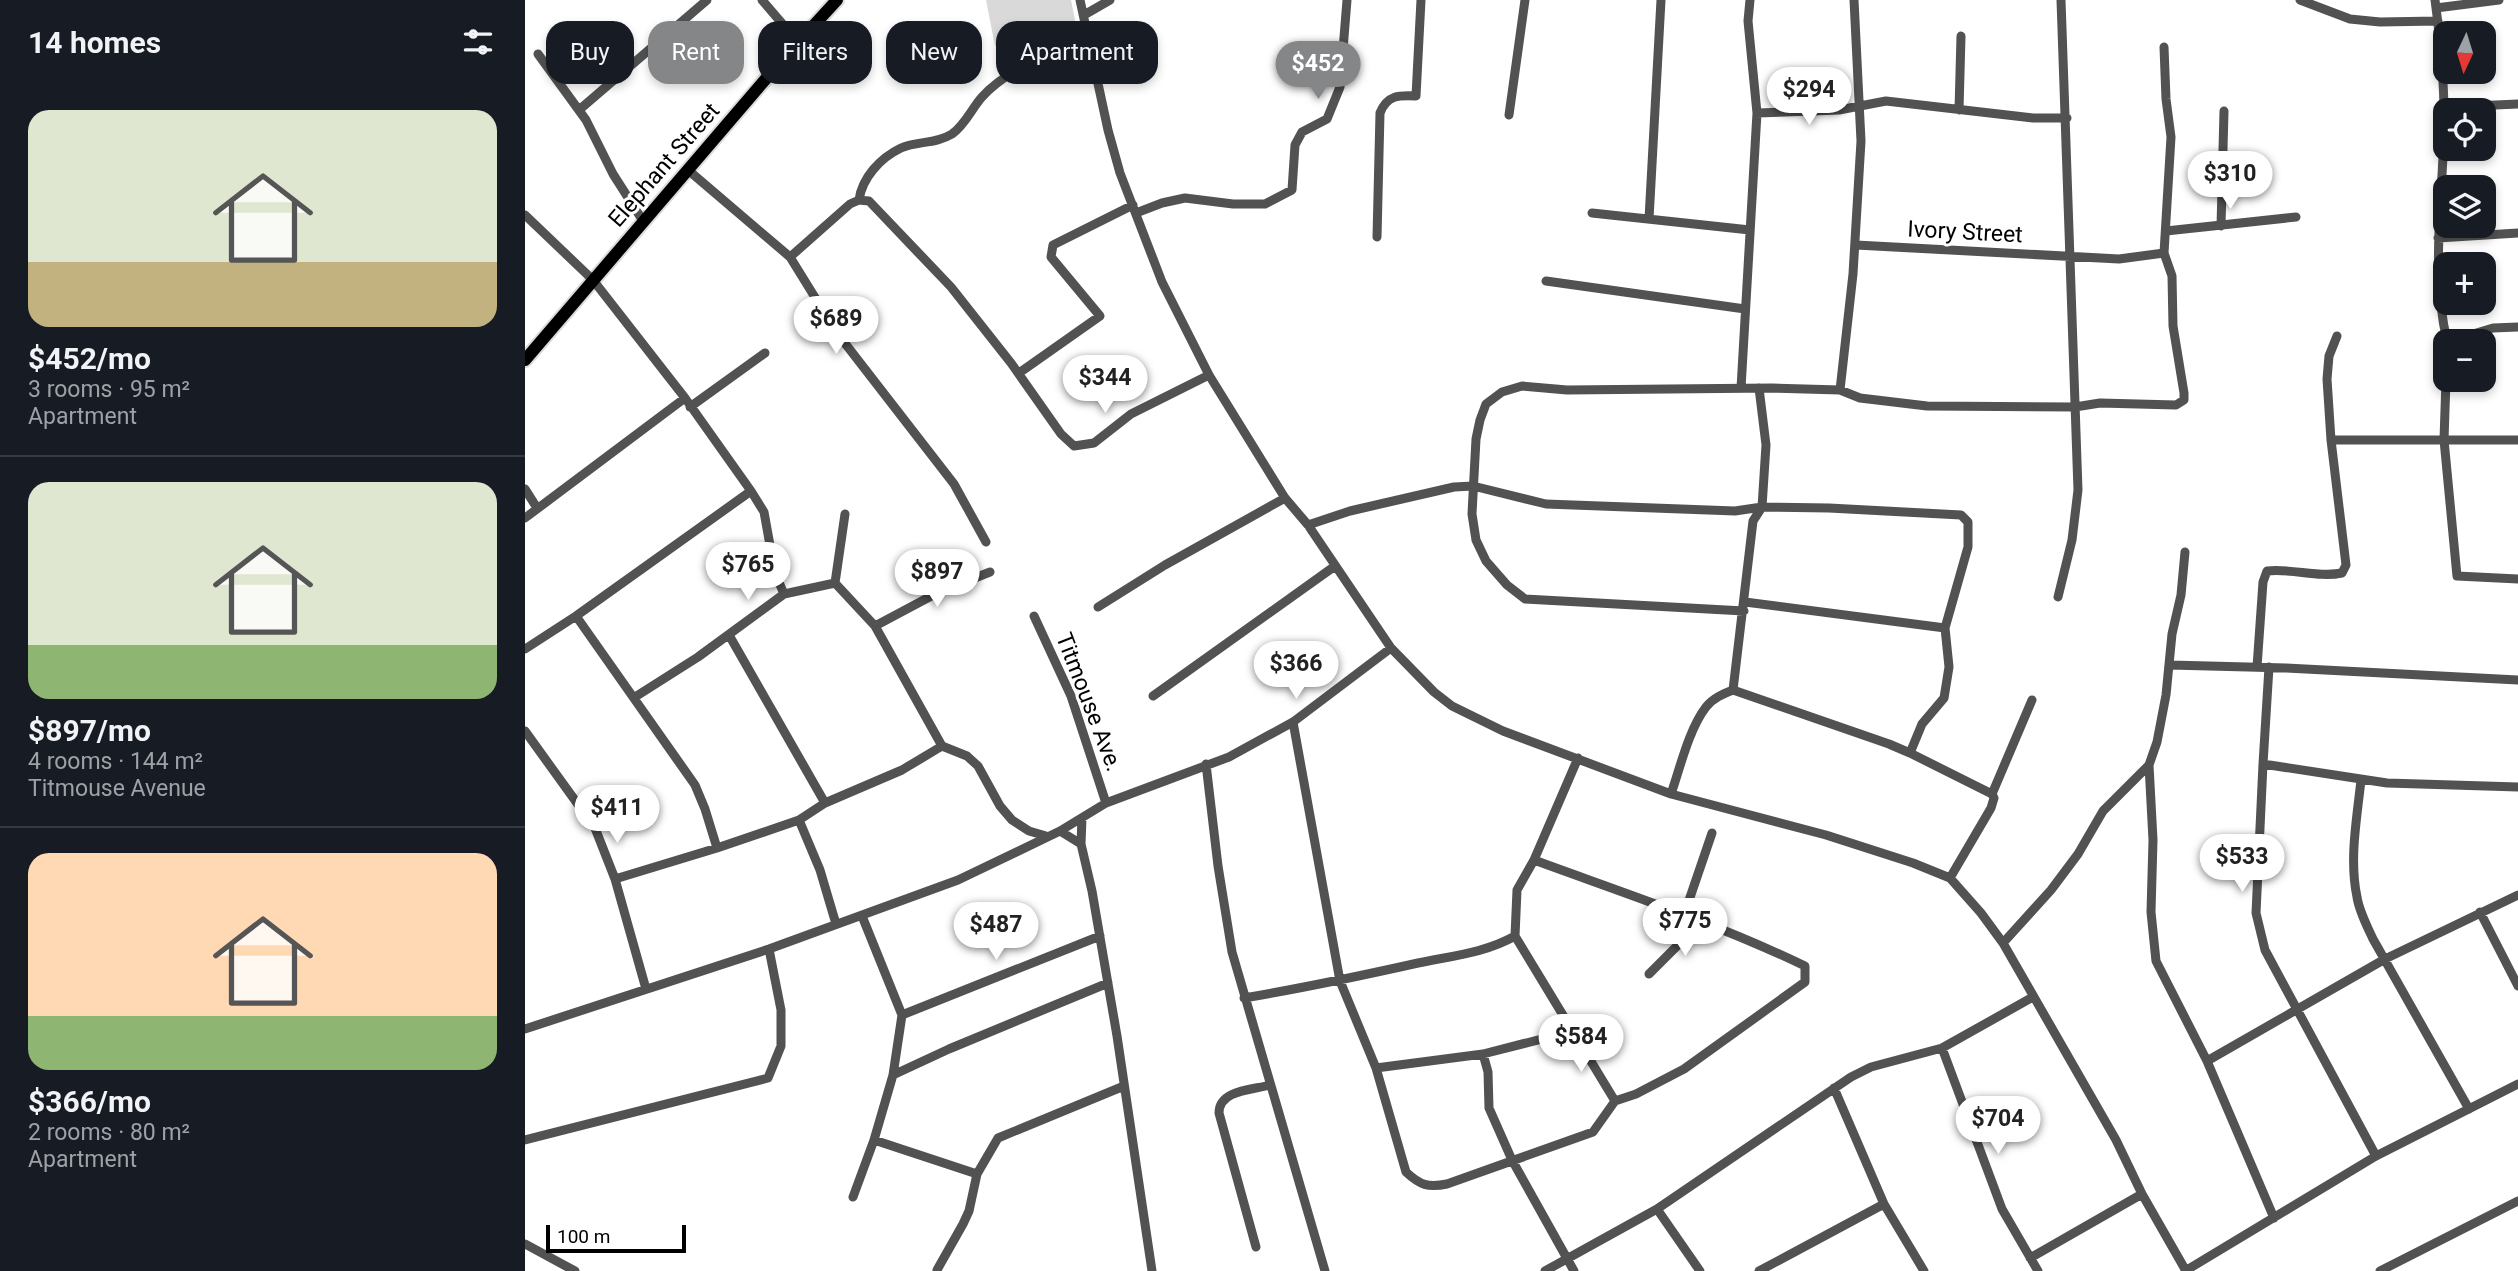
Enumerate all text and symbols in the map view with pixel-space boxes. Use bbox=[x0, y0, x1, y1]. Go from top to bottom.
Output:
chip: Buy bbox=[546, 21, 634, 84]
chip: Rent bbox=[648, 21, 744, 84]
chip: Filters bbox=[758, 21, 872, 84]
chip: New bbox=[886, 21, 982, 84]
chip: Apartment bbox=[996, 21, 1158, 84]
north arrow bbox=[2433, 21, 2495, 84]
map controls bbox=[2433, 21, 2496, 392]
icon: filters bbox=[459, 23, 497, 61]
text: 14 homes bbox=[28, 25, 161, 60]
pin: $452 bbox=[1277, 42, 1359, 101]
text: $452 bbox=[1292, 50, 1344, 77]
pin: $294 bbox=[1768, 68, 1850, 127]
text: $294 bbox=[1783, 76, 1835, 103]
street label: Elephant Street bbox=[603, 97, 725, 233]
button: locate bbox=[2433, 98, 2496, 161]
pin: $310 bbox=[2189, 152, 2271, 211]
icon: home bbox=[200, 155, 326, 281]
text: $310 bbox=[2204, 160, 2256, 187]
button: layers bbox=[2433, 175, 2496, 238]
street label: Ivory Street bbox=[1907, 215, 2023, 249]
button: + bbox=[2433, 252, 2496, 315]
pin: $689 bbox=[795, 296, 877, 356]
text: $689 bbox=[810, 305, 862, 332]
button: − bbox=[2433, 329, 2496, 392]
text: $452/mo bbox=[28, 341, 151, 376]
pin: $344 bbox=[1064, 356, 1146, 415]
text: $344 bbox=[1079, 364, 1131, 391]
text: 3 rooms · 95 m² bbox=[28, 376, 190, 403]
text: Apartment bbox=[28, 403, 137, 430]
icon: home bbox=[200, 527, 326, 653]
pin: $765 bbox=[707, 542, 789, 602]
pin: $897 bbox=[896, 550, 978, 609]
text: $765 bbox=[722, 551, 774, 578]
text: $897 bbox=[911, 558, 963, 585]
street label: Titmouse Ave. bbox=[1050, 629, 1128, 775]
pin: $366 bbox=[1255, 642, 1337, 701]
text: $366 bbox=[1270, 650, 1322, 677]
text: $897/mo bbox=[28, 713, 151, 748]
text: 4 rooms · 144 m² bbox=[28, 748, 203, 775]
text: Titmouse Avenue bbox=[28, 775, 206, 802]
pin: $411 bbox=[576, 786, 658, 845]
text: $411 bbox=[591, 794, 643, 821]
pin: $533 bbox=[2201, 834, 2283, 894]
text: $533 bbox=[2216, 843, 2268, 870]
icon: home bbox=[200, 898, 326, 1024]
pin: $775 bbox=[1644, 898, 1726, 958]
pin: $487 bbox=[955, 902, 1037, 962]
text: $775 bbox=[1659, 907, 1711, 934]
text: $487 bbox=[970, 911, 1022, 938]
pin: $584 bbox=[1540, 1014, 1622, 1074]
text: $584 bbox=[1555, 1023, 1607, 1050]
text: $366/mo bbox=[28, 1084, 151, 1119]
pin: $704 bbox=[1957, 1096, 2039, 1156]
text: $704 bbox=[1972, 1105, 2024, 1132]
text: 2 rooms · 80 m² bbox=[28, 1119, 190, 1146]
text: Apartment bbox=[28, 1146, 137, 1173]
scale bar bbox=[546, 1222, 686, 1254]
text: 100 m bbox=[557, 1225, 610, 1248]

